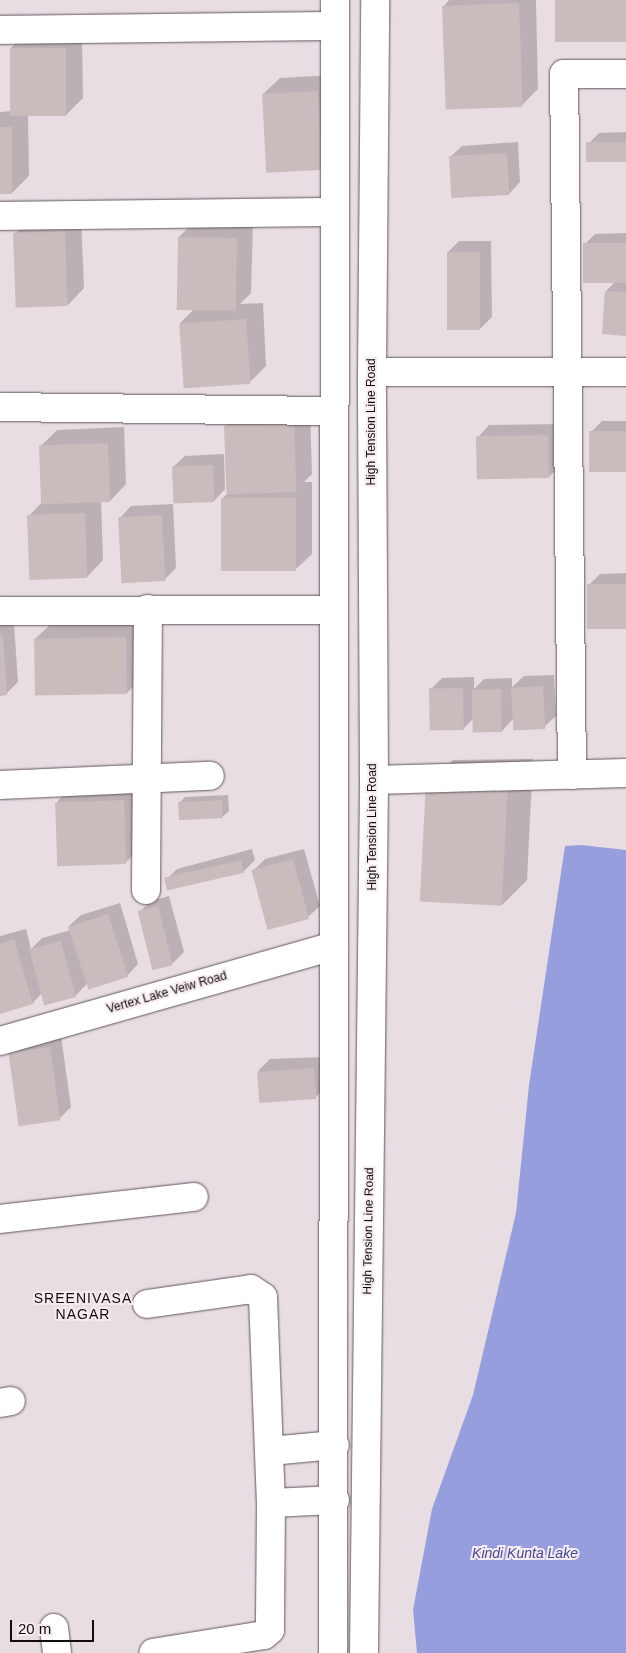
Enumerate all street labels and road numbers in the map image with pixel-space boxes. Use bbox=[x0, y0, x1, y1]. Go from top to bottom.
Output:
street label: High Tension Line Road bbox=[365, 358, 379, 486]
street label: High Tension Line Road bbox=[366, 763, 380, 891]
street label: Vertex Lake Veiw Road bbox=[105, 969, 229, 1017]
street label: High Tension Line Road bbox=[361, 1167, 377, 1295]

